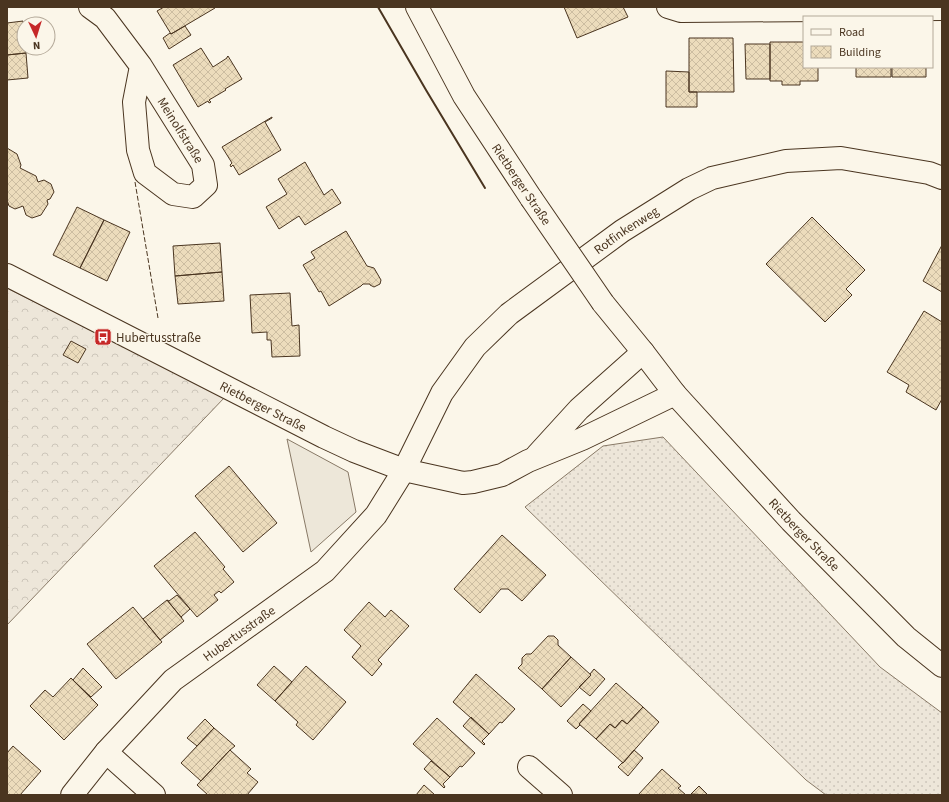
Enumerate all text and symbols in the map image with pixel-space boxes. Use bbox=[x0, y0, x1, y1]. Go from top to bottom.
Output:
north arrow bbox=[16, 16, 56, 56]
legend bbox=[803, 16, 933, 68]
text: Road bbox=[839, 24, 865, 41]
text: N bbox=[32, 38, 41, 53]
text: Building bbox=[839, 44, 881, 61]
street label: Meinolfstraße bbox=[153, 94, 208, 167]
street label: Rietberger Straße bbox=[487, 140, 555, 229]
street label: Rotfinkenweg bbox=[590, 202, 663, 259]
bus stop icon: Hubertusstraße bbox=[93, 327, 113, 347]
place label: Hubertusstraße bbox=[116, 329, 201, 347]
street label: Rietberger Straße bbox=[217, 377, 309, 437]
street label: Rietberger Straße bbox=[764, 494, 844, 575]
street label: Hubertusstraße bbox=[199, 602, 279, 666]

